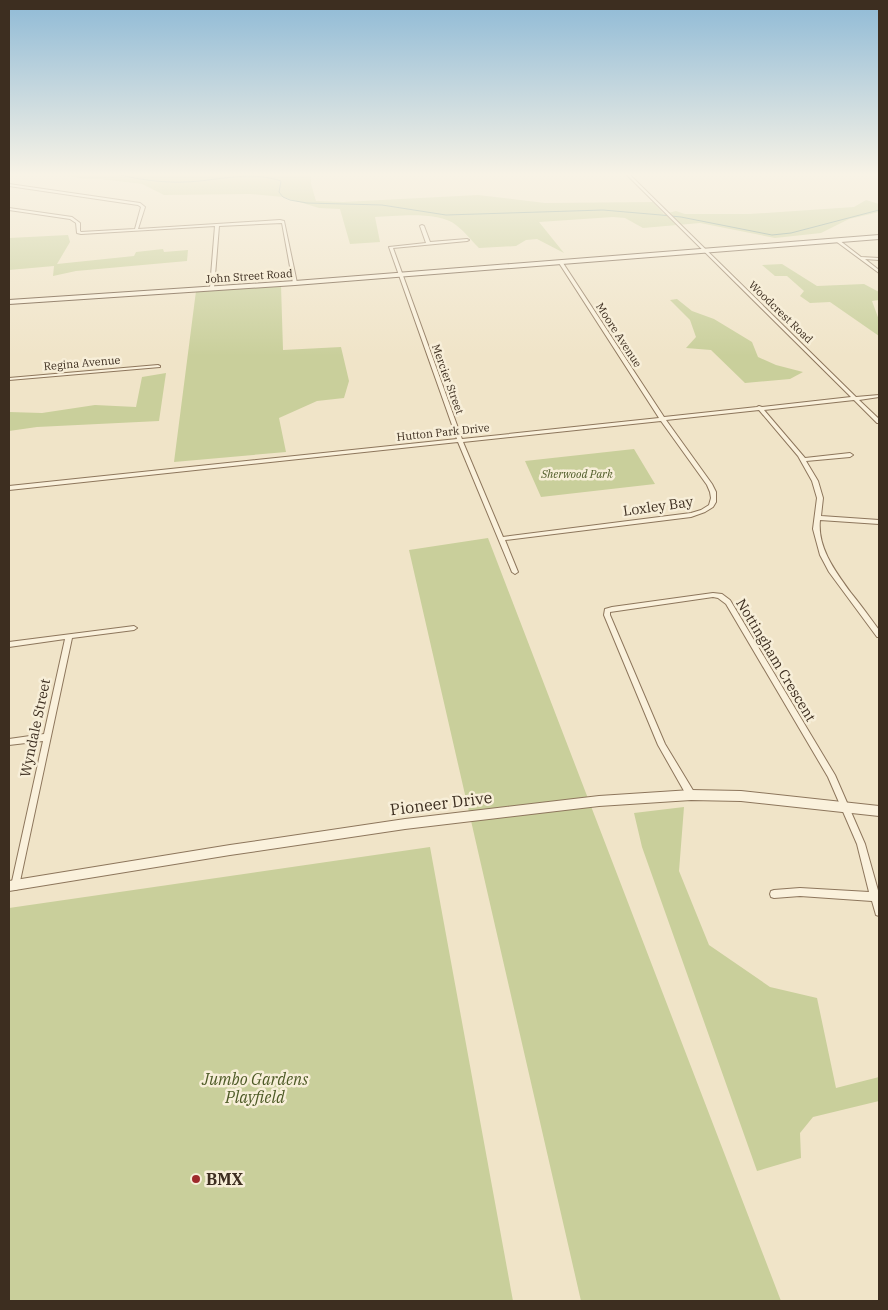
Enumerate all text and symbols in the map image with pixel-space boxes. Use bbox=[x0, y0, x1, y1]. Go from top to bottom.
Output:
street label: John Street Road bbox=[205, 266, 293, 286]
street label: Woodcrest Road bbox=[746, 278, 816, 346]
street label: Moore Avenue bbox=[593, 300, 645, 370]
street label: Mercier Street bbox=[429, 342, 467, 416]
street label: Regina Avenue bbox=[43, 353, 121, 373]
street label: Hutton Park Drive bbox=[396, 420, 490, 444]
park label: Sherwood Park bbox=[540, 467, 613, 481]
street label: Loxley Bay bbox=[622, 492, 695, 520]
street label: Nottingham Crescent bbox=[732, 595, 820, 725]
street label: Wyndale Street bbox=[16, 677, 54, 779]
street label: Pioneer Drive bbox=[389, 787, 493, 819]
park label: Jumbo Gardens Playfield bbox=[201, 1069, 308, 1107]
place label: BMX bbox=[206, 1169, 244, 1189]
marker: BMX bbox=[190, 1173, 202, 1185]

